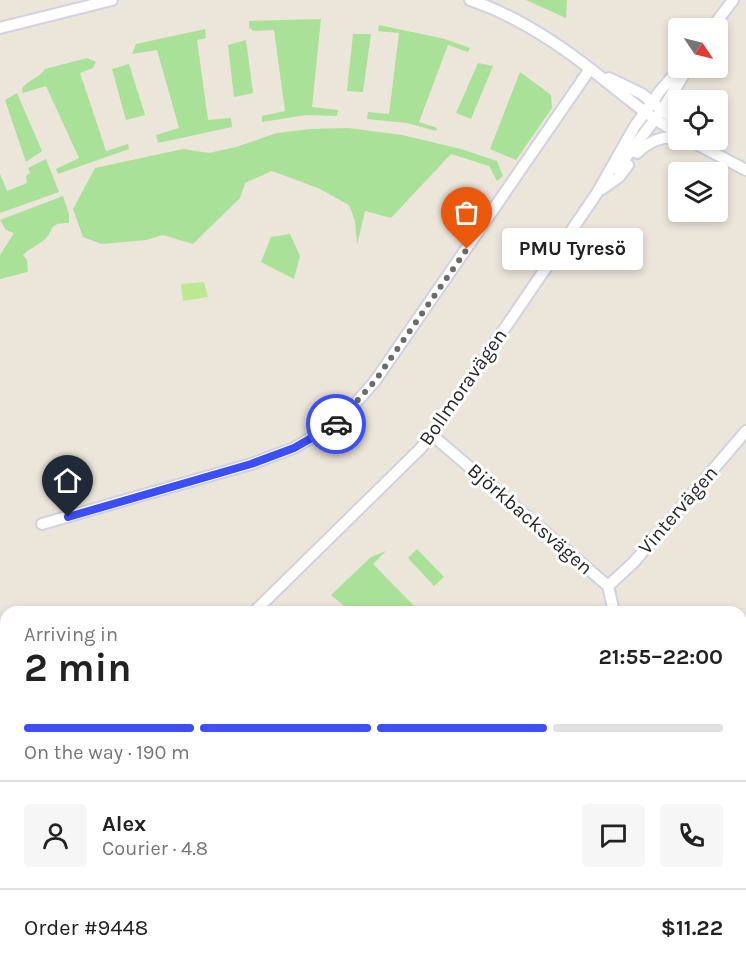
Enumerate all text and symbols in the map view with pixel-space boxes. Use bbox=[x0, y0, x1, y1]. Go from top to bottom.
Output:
north arrow bbox=[668, 18, 728, 78]
map controls bbox=[668, 18, 728, 222]
button: locate bbox=[668, 90, 728, 150]
button: layers bbox=[668, 162, 728, 222]
pin bbox=[441, 187, 492, 249]
icon: bag bbox=[450, 196, 483, 229]
callout: PMU Tyresö bbox=[503, 228, 644, 270]
text: PMU Tyresö bbox=[519, 237, 626, 260]
street label: Bollmoravägen bbox=[414, 324, 512, 450]
courier bbox=[306, 394, 366, 454]
icon: car bbox=[320, 408, 353, 441]
pin bbox=[42, 455, 93, 517]
street label: Björkbacksvägen bbox=[463, 459, 597, 579]
street label: Vintervägen bbox=[634, 461, 722, 559]
icon: home bbox=[51, 464, 84, 497]
text: Arriving in bbox=[24, 623, 118, 646]
text: 21:55–22:00 bbox=[598, 644, 723, 670]
text: 2 min bbox=[24, 645, 132, 691]
text: On the way · 190 m bbox=[24, 741, 190, 764]
button: person bbox=[24, 804, 87, 867]
button: chat bbox=[582, 804, 645, 867]
button: phone bbox=[660, 804, 723, 867]
text: Alex bbox=[102, 811, 146, 837]
text: Courier · 4.8 bbox=[102, 837, 208, 860]
text: Order #9448 bbox=[24, 915, 148, 941]
text: $11.22 bbox=[661, 915, 723, 941]

